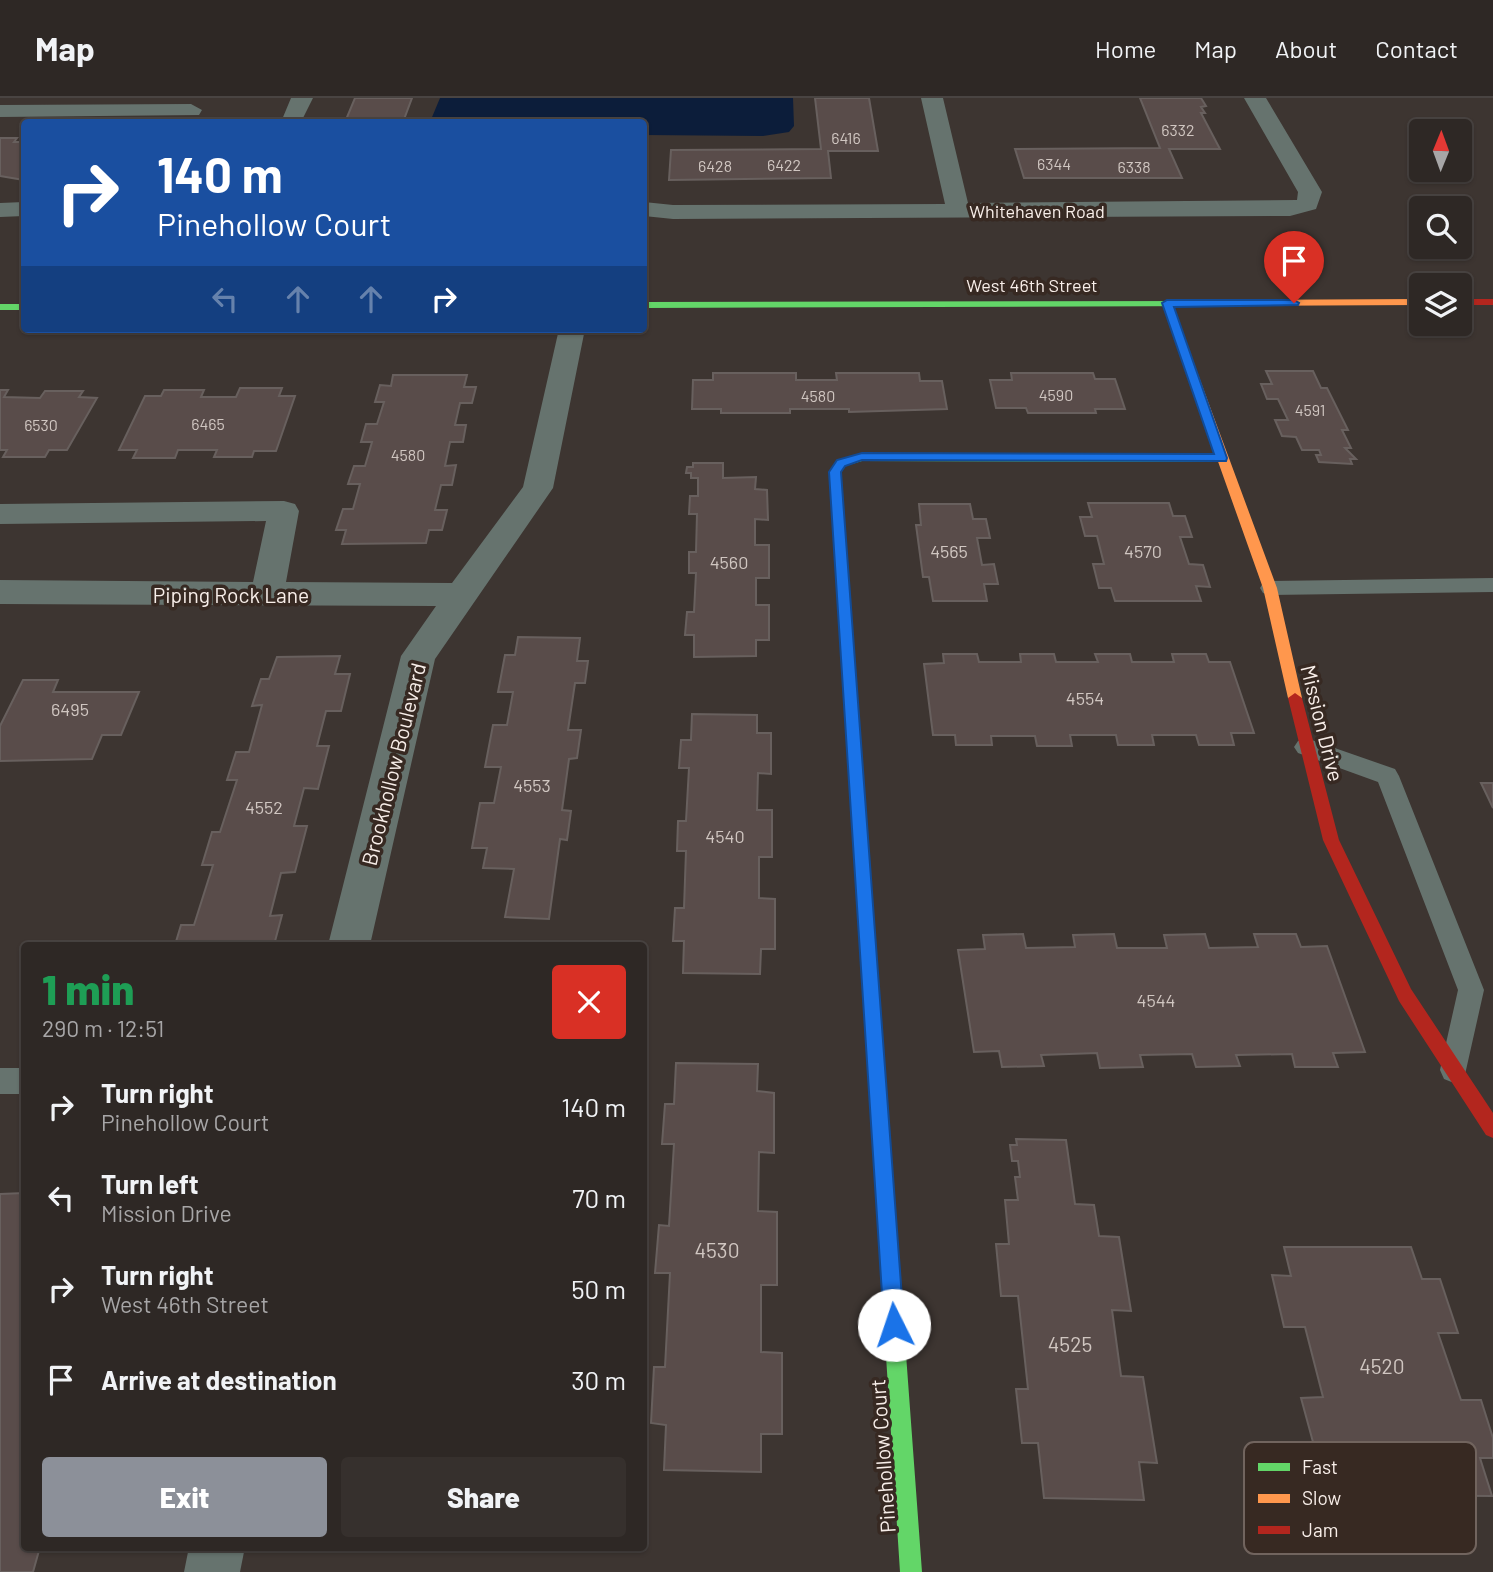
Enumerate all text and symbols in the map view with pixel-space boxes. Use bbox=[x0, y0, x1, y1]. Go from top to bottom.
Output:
text: Map bbox=[35, 28, 95, 68]
text: Home bbox=[1095, 34, 1156, 63]
text: Map bbox=[1194, 34, 1237, 63]
text: About bbox=[1275, 34, 1337, 63]
text: Contact bbox=[1375, 34, 1458, 63]
north arrow bbox=[1409, 119, 1472, 182]
map controls bbox=[1409, 119, 1472, 336]
house number: 6332 bbox=[1161, 120, 1195, 139]
house number: 6416 bbox=[831, 128, 861, 147]
text: 140 m bbox=[157, 144, 283, 203]
icon: right bbox=[42, 147, 133, 238]
house number: 6344 bbox=[1037, 154, 1071, 173]
house number: 6422 bbox=[767, 155, 801, 174]
house number: 6428 bbox=[698, 156, 732, 175]
house number: 6338 bbox=[1117, 157, 1151, 176]
button: search bbox=[1409, 196, 1472, 259]
street label: Whitehaven Road bbox=[969, 200, 1105, 222]
text: Pinehollow Court bbox=[157, 204, 391, 242]
pin bbox=[1264, 231, 1324, 303]
icon: arrive bbox=[1275, 242, 1313, 280]
button: layers bbox=[1409, 273, 1472, 336]
street label: West 46th Street bbox=[966, 274, 1098, 296]
icon: left bbox=[206, 280, 244, 318]
icon: ahead bbox=[279, 280, 317, 318]
icon: ahead bbox=[352, 280, 390, 318]
icon: right bbox=[425, 280, 463, 318]
house number: 4590 bbox=[1039, 385, 1073, 404]
house number: 4580 bbox=[801, 386, 835, 405]
house number: 4591 bbox=[1295, 400, 1325, 419]
house number: 6465 bbox=[191, 414, 225, 433]
house number: 6530 bbox=[24, 415, 58, 434]
house number: 4580 bbox=[391, 445, 425, 464]
house number: 4565 bbox=[930, 540, 968, 562]
house number: 4570 bbox=[1124, 540, 1162, 562]
house number: 4560 bbox=[710, 551, 748, 573]
street label: Piping Rock Lane bbox=[153, 582, 309, 607]
street label: Brookhollow Boulevard bbox=[356, 660, 430, 868]
street label: Mission Drive bbox=[1296, 662, 1350, 784]
house number: 4554 bbox=[1066, 687, 1104, 709]
house number: 6495 bbox=[51, 698, 89, 720]
house number: 4553 bbox=[513, 774, 551, 796]
house number: 4552 bbox=[245, 796, 283, 818]
house number: 4540 bbox=[705, 825, 745, 847]
text: 1 min bbox=[42, 963, 134, 1013]
button: close bbox=[552, 965, 626, 1039]
house number: 4544 bbox=[1136, 989, 1176, 1011]
text: 290 m · 12:51 bbox=[42, 1014, 164, 1042]
text: Turn right bbox=[101, 1077, 214, 1108]
icon: right bbox=[42, 1088, 80, 1126]
text: 140 m bbox=[561, 1091, 626, 1122]
text: Pinehollow Court bbox=[101, 1108, 269, 1136]
text: Turn left bbox=[101, 1168, 199, 1199]
icon: left bbox=[42, 1179, 80, 1217]
text: 70 m bbox=[572, 1182, 626, 1213]
text: Mission Drive bbox=[101, 1199, 232, 1227]
house number: 4530 bbox=[694, 1237, 740, 1262]
text: Turn right bbox=[101, 1259, 214, 1290]
icon: right bbox=[42, 1270, 80, 1308]
text: 50 m bbox=[571, 1273, 626, 1304]
position arrow bbox=[857, 1288, 931, 1362]
text: West 46th Street bbox=[101, 1290, 269, 1318]
house number: 4525 bbox=[1048, 1331, 1092, 1356]
house number: 4520 bbox=[1359, 1353, 1405, 1378]
icon: arrive bbox=[42, 1361, 80, 1399]
text: Arrive at destination bbox=[101, 1364, 337, 1395]
text: 30 m bbox=[571, 1364, 626, 1395]
street label: Pinehollow Court bbox=[864, 1378, 900, 1534]
legend bbox=[1244, 1442, 1476, 1554]
text: Fast bbox=[1302, 1455, 1338, 1478]
button: Exit bbox=[42, 1457, 327, 1537]
button: Share bbox=[341, 1457, 626, 1537]
text: Slow bbox=[1302, 1486, 1341, 1509]
text: Jam bbox=[1302, 1518, 1338, 1541]

